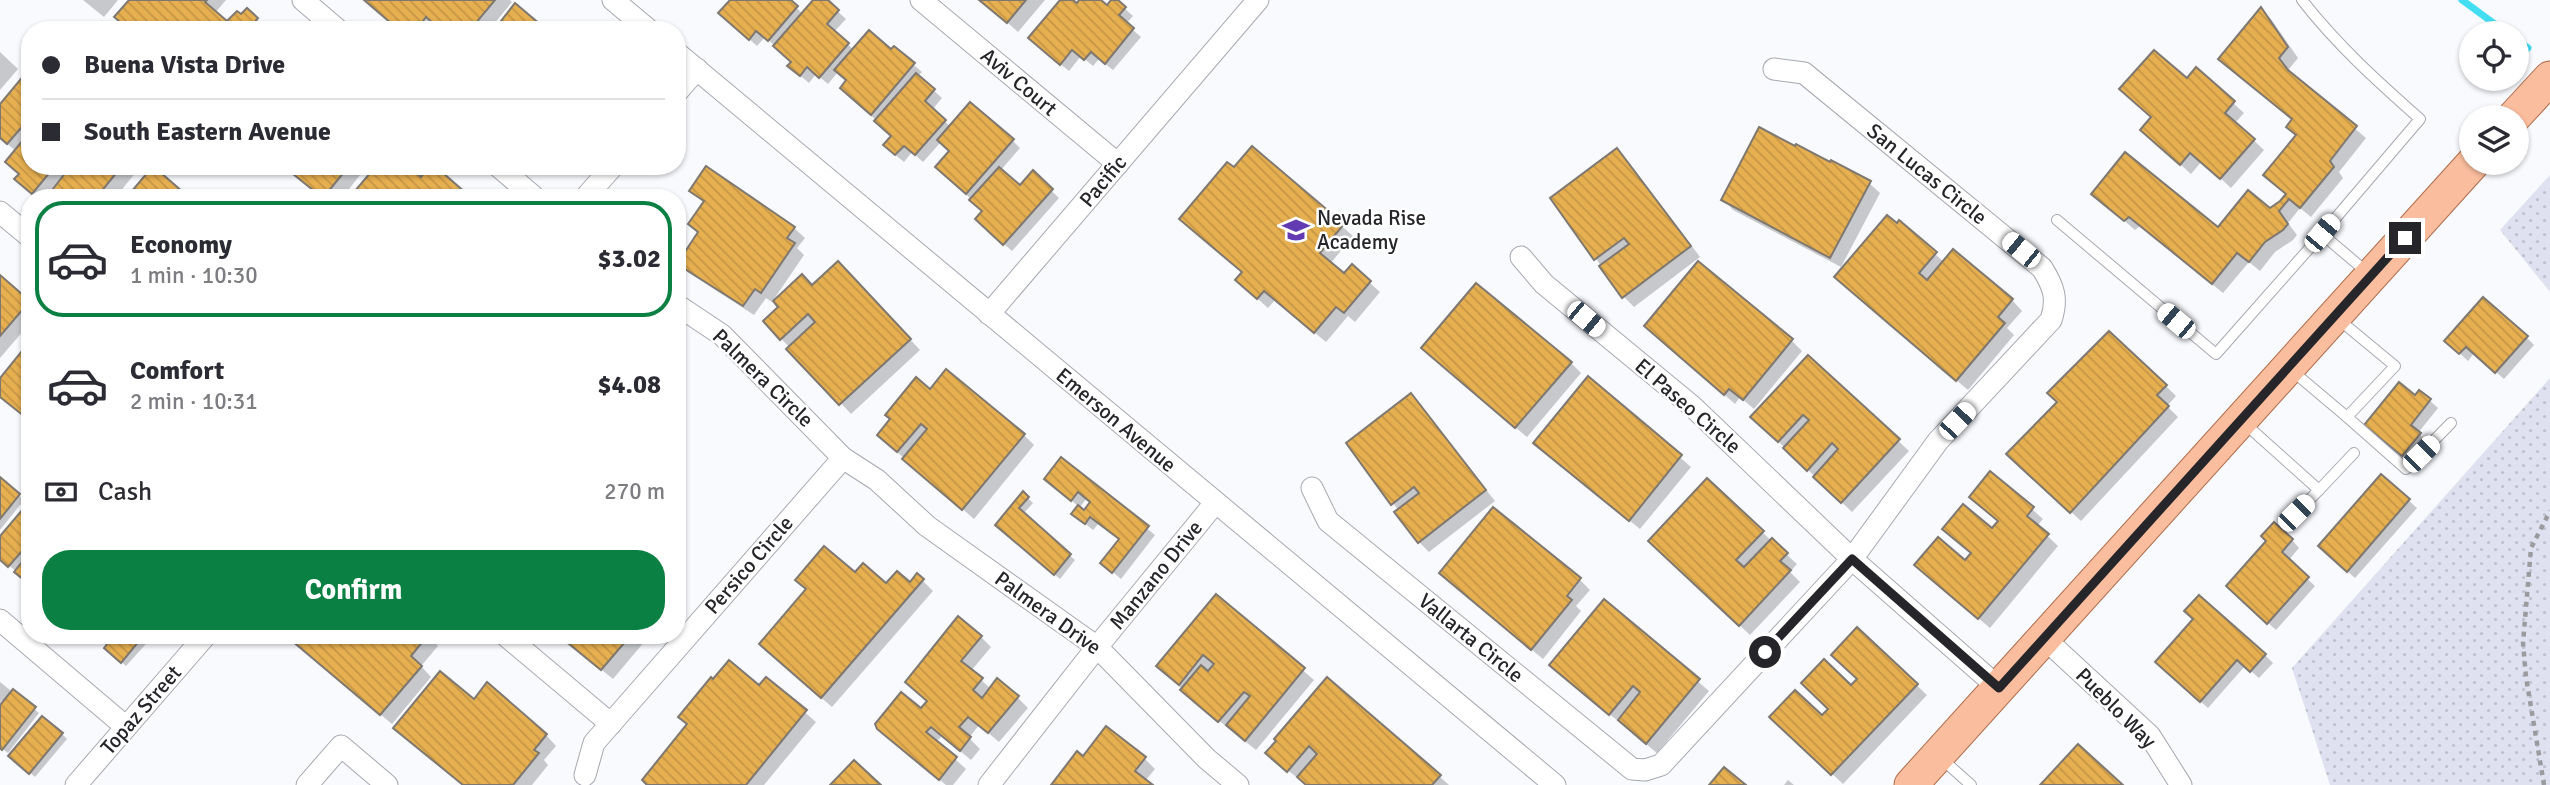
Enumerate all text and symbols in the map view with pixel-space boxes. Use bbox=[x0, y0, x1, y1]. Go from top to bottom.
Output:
map controls bbox=[2459, 21, 2529, 175]
button: locate bbox=[2459, 21, 2529, 91]
street label: Aviv Court bbox=[975, 43, 1063, 121]
text: Buena Vista Drive bbox=[84, 49, 285, 81]
button: layers bbox=[2459, 105, 2529, 175]
text: South Eastern Avenue bbox=[84, 116, 331, 148]
street label: San Lucas Circle bbox=[1862, 118, 1992, 230]
street label: Pacific bbox=[1074, 150, 1132, 212]
place label: Nevada Rise Academy bbox=[1317, 205, 1426, 255]
car bbox=[2301, 210, 2344, 256]
school or university icon: Nevada Rise Academy bbox=[1281, 215, 1311, 245]
route end bbox=[2389, 222, 2421, 254]
icon: car bbox=[46, 228, 109, 291]
text: Economy bbox=[130, 229, 232, 261]
car bbox=[1999, 229, 2044, 271]
text: $3.02 bbox=[597, 243, 661, 275]
text: 1 min · 10:30 bbox=[130, 261, 258, 290]
car bbox=[1564, 297, 1609, 341]
car bbox=[2154, 299, 2199, 343]
street label: Palmera Circle bbox=[707, 323, 819, 433]
street label: El Paseo Circle bbox=[1630, 353, 1746, 459]
icon: car bbox=[46, 354, 109, 417]
text: Comfort bbox=[130, 355, 224, 387]
street label: Emerson Avenue bbox=[1051, 362, 1181, 478]
text: $4.08 bbox=[597, 369, 661, 401]
text: 2 min · 10:31 bbox=[130, 387, 258, 416]
car bbox=[1935, 398, 1980, 444]
car bbox=[2399, 432, 2444, 476]
icon: cash bbox=[42, 473, 80, 511]
text: Cash bbox=[98, 476, 152, 508]
text: 270 m bbox=[604, 477, 665, 506]
car bbox=[2274, 491, 2319, 535]
street label: Persico Circle bbox=[699, 510, 799, 620]
street label: Manzano Drive bbox=[1104, 515, 1208, 635]
button: Confirm bbox=[42, 550, 665, 630]
street label: Palmera Drive bbox=[990, 566, 1106, 660]
street label: Vallarta Circle bbox=[1413, 588, 1529, 688]
route start bbox=[1749, 636, 1781, 668]
street label: Topaz Street bbox=[95, 660, 187, 760]
street label: Pueblo Way bbox=[2070, 662, 2162, 754]

